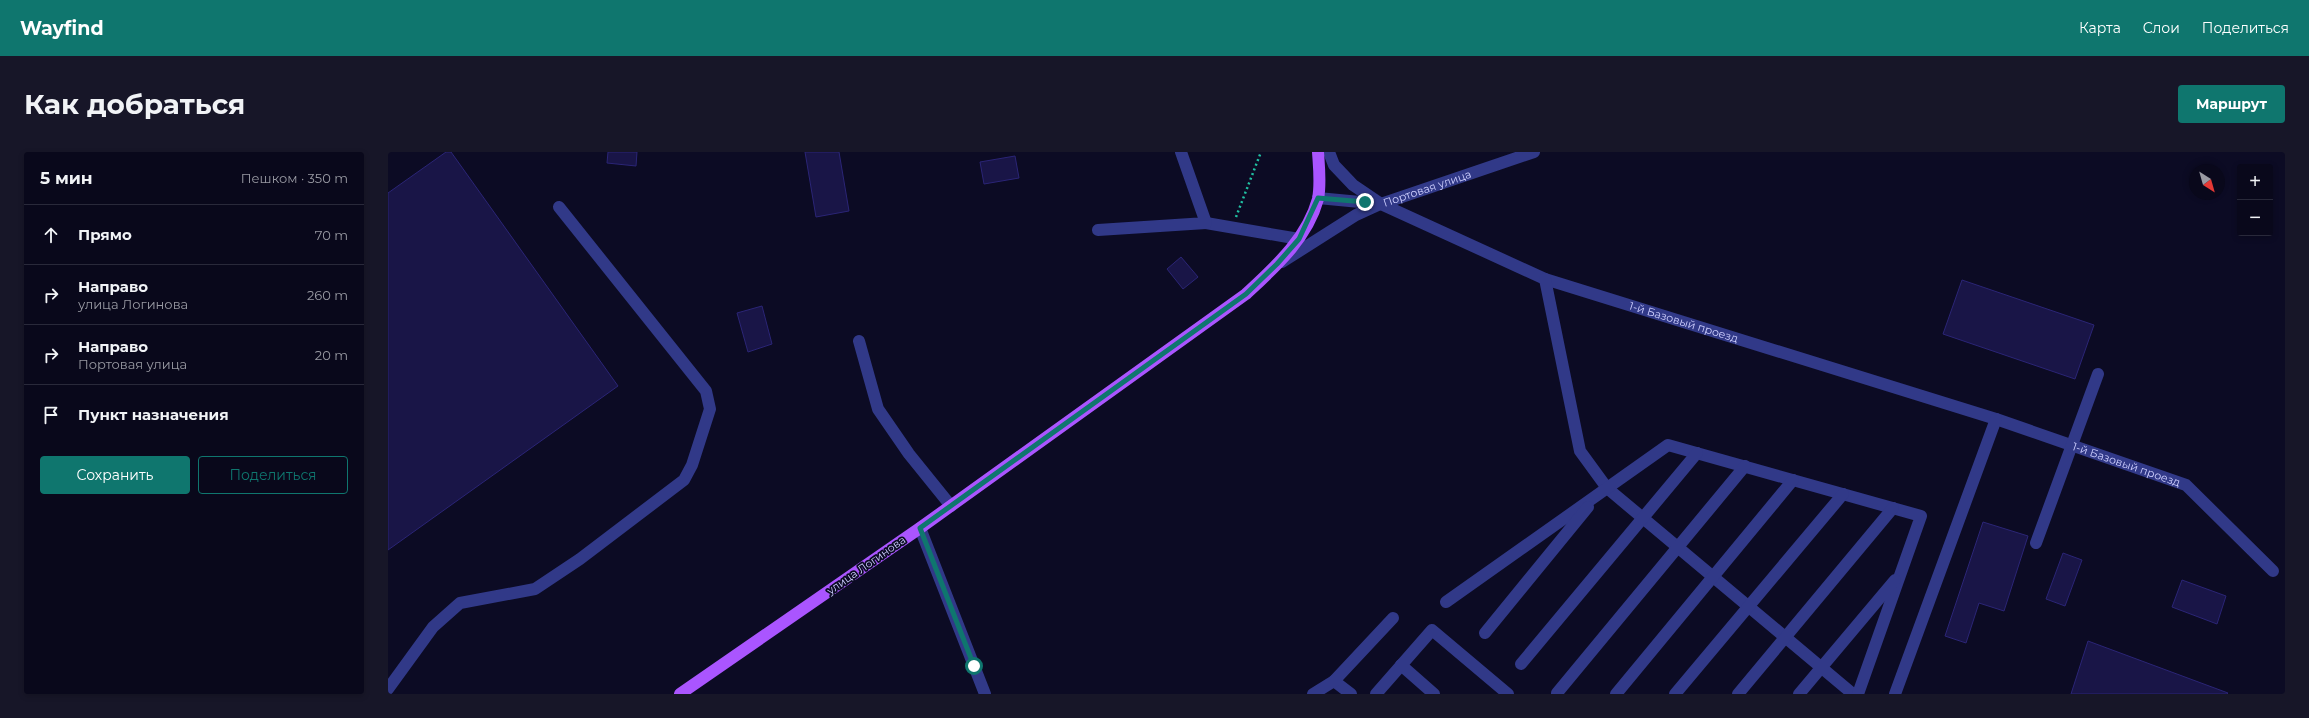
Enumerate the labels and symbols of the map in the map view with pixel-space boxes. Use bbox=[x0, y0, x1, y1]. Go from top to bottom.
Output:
north arrow bbox=[2189, 164, 2225, 200]
street label: Портовая улица bbox=[1381, 167, 1473, 210]
route end bbox=[1356, 193, 1374, 211]
street label: 1-й Базовый проезд bbox=[1627, 299, 1740, 346]
street label: 1-й Базовый проезд bbox=[2070, 439, 2182, 490]
street label: улица Логинова bbox=[823, 533, 908, 598]
route start bbox=[965, 657, 983, 675]

